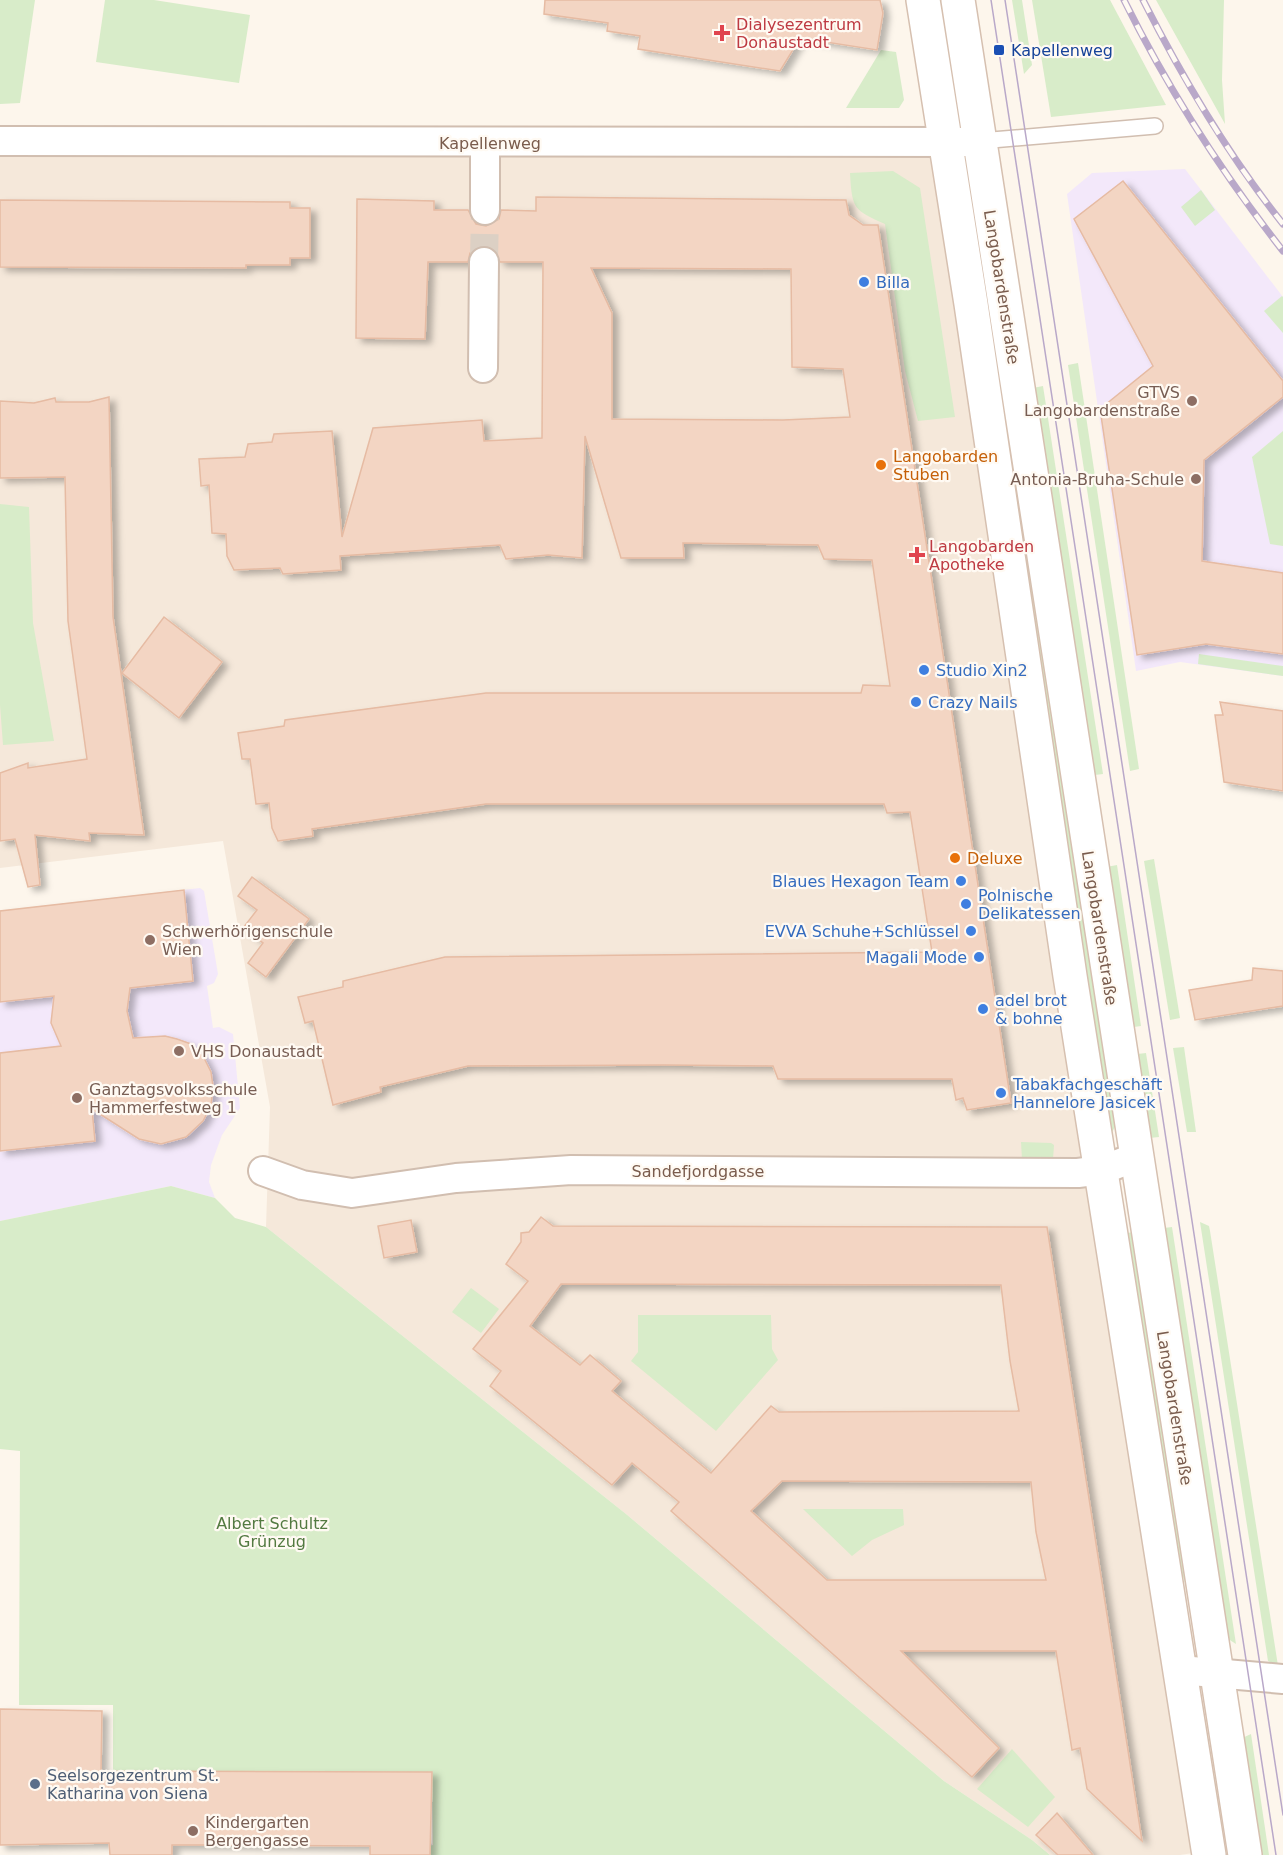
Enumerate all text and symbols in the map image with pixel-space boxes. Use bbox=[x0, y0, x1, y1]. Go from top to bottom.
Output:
place label: Dialysezentrum Donaustadt bbox=[736, 15, 862, 52]
marker: Dialysezentrum Donaustadt bbox=[713, 24, 731, 42]
place label: Kapellenweg bbox=[1011, 41, 1113, 60]
marker: Kapellenweg bbox=[992, 43, 1006, 57]
street label: Kapellenweg bbox=[439, 134, 541, 153]
street label: Langobardenstraße bbox=[980, 208, 1023, 366]
place label: Billa bbox=[876, 273, 910, 292]
marker: Billa bbox=[857, 275, 871, 289]
place label: GTVS Langobardenstraße bbox=[1024, 383, 1180, 420]
marker: GTVS Langobardenstraße bbox=[1185, 394, 1199, 408]
place label: Langobarden Stuben bbox=[893, 447, 998, 484]
marker: Langobarden Stuben bbox=[874, 458, 888, 472]
place label: Antonia-Bruha-Schule bbox=[1010, 470, 1184, 489]
marker: Antonia-Bruha-Schule bbox=[1189, 472, 1203, 486]
place label: Langobarden Apotheke bbox=[929, 537, 1034, 574]
marker: Langobarden Apotheke bbox=[910, 548, 924, 562]
place label: Studio Xin2 bbox=[936, 661, 1028, 680]
marker: Studio Xin2 bbox=[917, 663, 931, 677]
place label: Crazy Nails bbox=[928, 693, 1018, 712]
marker: Crazy Nails bbox=[909, 695, 923, 709]
place label: Deluxe bbox=[967, 849, 1023, 868]
street label: Langobardenstraße bbox=[1078, 849, 1121, 1007]
marker: Deluxe bbox=[948, 851, 962, 865]
place label: Blaues Hexagon Team bbox=[772, 872, 949, 891]
marker: Blaues Hexagon Team bbox=[954, 874, 968, 888]
place label: Polnische Delikatessen bbox=[978, 886, 1081, 923]
marker: Polnische Delikatessen bbox=[959, 897, 973, 911]
place label: Schwerhörigenschule Wien bbox=[162, 922, 333, 959]
place label: EVVA Schuhe+Schlüssel bbox=[765, 922, 959, 941]
marker: EVVA Schuhe+Schlüssel bbox=[964, 924, 978, 938]
marker: Schwerhörigenschule Wien bbox=[143, 933, 157, 947]
place label: Magali Mode bbox=[866, 948, 967, 967]
marker: Magali Mode bbox=[972, 950, 986, 964]
place label: adel brot & bohne bbox=[995, 991, 1067, 1028]
marker: adel brot & bohne bbox=[976, 1002, 990, 1016]
place label: VHS Donaustadt bbox=[191, 1042, 322, 1061]
marker: VHS Donaustadt bbox=[172, 1044, 186, 1058]
place label: Tabakfachgeschäft Hannelore Jasicek bbox=[1012, 1075, 1162, 1112]
place label: Ganztagsvolksschule Hammerfestweg 1 bbox=[89, 1080, 257, 1117]
marker: Tabakfachgeschäft Hannelore Jasicek bbox=[994, 1086, 1008, 1100]
marker: Ganztagsvolksschule Hammerfestweg 1 bbox=[70, 1091, 84, 1105]
street label: Sandefjordgasse bbox=[632, 1162, 764, 1181]
street label: Langobardenstraße bbox=[1153, 1329, 1196, 1487]
park label: Albert Schultz Grünzug bbox=[216, 1514, 328, 1551]
place label: Seelsorgezentrum St. Katharina von Siena bbox=[47, 1766, 219, 1803]
marker: Seelsorgezentrum St. Katharina von Siena bbox=[28, 1777, 42, 1791]
place label: Kindergarten Bergengasse bbox=[205, 1813, 309, 1850]
marker: Kindergarten Bergengasse bbox=[186, 1824, 200, 1838]

